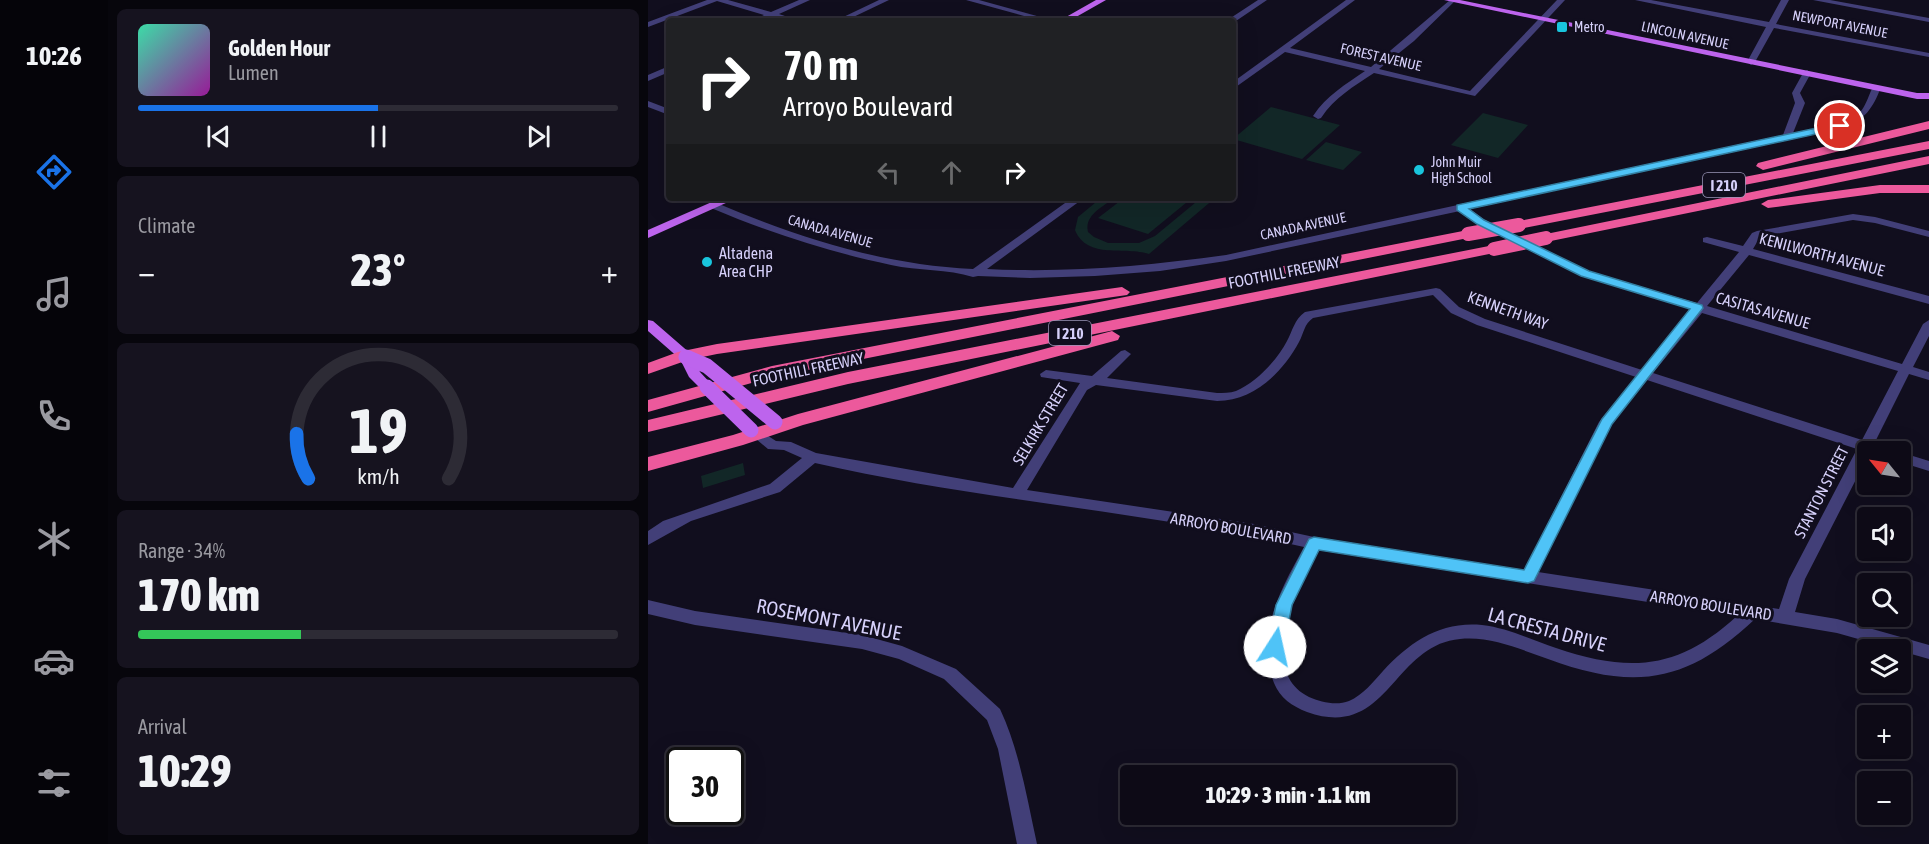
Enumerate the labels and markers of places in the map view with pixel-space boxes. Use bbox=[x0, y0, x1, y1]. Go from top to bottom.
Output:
place label: Metro bbox=[1574, 19, 1604, 35]
marker: Metro bbox=[1555, 20, 1569, 34]
pin bbox=[1814, 100, 1865, 151]
place label: John Muir High School bbox=[1431, 154, 1492, 186]
marker: John Muir High School bbox=[1412, 163, 1426, 177]
place label: Altadena Area CHP bbox=[719, 244, 773, 280]
marker: Altadena Area CHP bbox=[700, 255, 714, 269]

